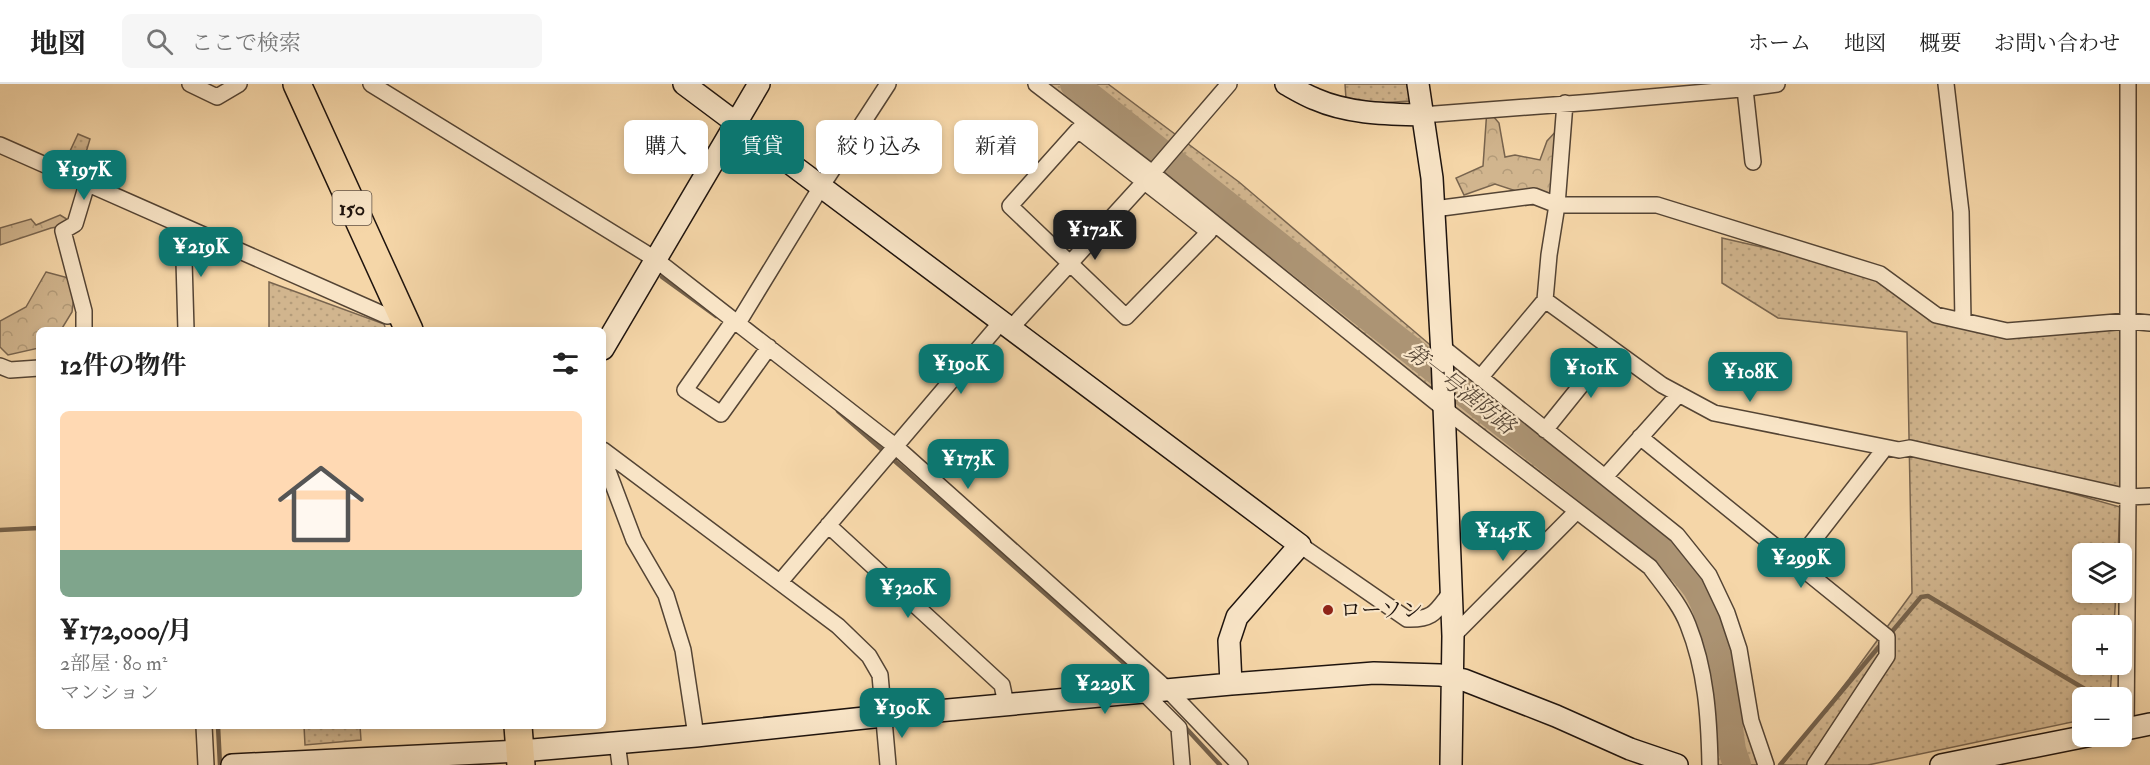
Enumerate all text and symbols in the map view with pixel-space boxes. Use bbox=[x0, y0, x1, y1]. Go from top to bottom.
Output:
search box bbox=[122, 14, 542, 68]
icon: search bbox=[143, 25, 176, 58]
text: 地図 bbox=[30, 27, 86, 62]
text: ここで検索 bbox=[191, 29, 301, 57]
text: ホーム bbox=[1748, 30, 1811, 57]
text: 地図 bbox=[1844, 30, 1886, 57]
text: 概要 bbox=[1919, 30, 1961, 57]
text: お問い合わせ bbox=[1994, 30, 2120, 57]
chip: 購入 bbox=[624, 120, 708, 174]
chip: 賃貸 bbox=[720, 120, 804, 174]
chip: 絞り込み bbox=[816, 120, 942, 174]
chip: 新着 bbox=[954, 120, 1038, 174]
pin: ¥197K bbox=[42, 150, 126, 201]
text: ¥197K bbox=[56, 157, 112, 182]
road number: 150 bbox=[332, 191, 372, 225]
pin: ¥172K bbox=[1053, 210, 1137, 261]
text: ¥172K bbox=[1067, 217, 1123, 242]
pin: ¥219K bbox=[159, 227, 243, 278]
text: ¥219K bbox=[173, 234, 229, 259]
water label: 第一号湛防路 bbox=[1399, 337, 1522, 442]
pin: ¥190K bbox=[919, 344, 1003, 395]
icon: filters bbox=[549, 347, 582, 380]
pin: ¥101K bbox=[1549, 348, 1633, 399]
text: 12件の物件 bbox=[60, 350, 186, 382]
text: ¥190K bbox=[933, 351, 989, 376]
pin: ¥108K bbox=[1708, 352, 1792, 403]
text: ¥101K bbox=[1564, 355, 1618, 380]
text: ¥108K bbox=[1722, 359, 1778, 384]
pin: ¥173K bbox=[926, 439, 1010, 490]
text: ¥173K bbox=[941, 446, 995, 471]
icon: home bbox=[267, 450, 375, 558]
pin: ¥145K bbox=[1461, 511, 1545, 562]
text: ¥145K bbox=[1475, 518, 1531, 543]
pin: ¥299K bbox=[1759, 538, 1843, 589]
map controls bbox=[2072, 543, 2132, 747]
button: layers bbox=[2072, 543, 2132, 603]
text: ¥299K bbox=[1771, 545, 1831, 570]
pin: ¥320K bbox=[866, 568, 950, 619]
text: ¥320K bbox=[879, 575, 937, 600]
place label: ローソン bbox=[1340, 597, 1423, 624]
marker: ローソン bbox=[1321, 603, 1335, 617]
text: ¥172,000/月 bbox=[60, 615, 193, 647]
button: + bbox=[2072, 615, 2132, 675]
text: 2部屋 · 80 m² bbox=[60, 651, 167, 676]
pin: ¥229K bbox=[1063, 664, 1147, 715]
text: ¥229K bbox=[1075, 671, 1135, 696]
text: マンション bbox=[60, 680, 159, 705]
button: − bbox=[2072, 687, 2132, 747]
pin: ¥190K bbox=[860, 688, 944, 739]
text: ¥190K bbox=[874, 695, 930, 720]

